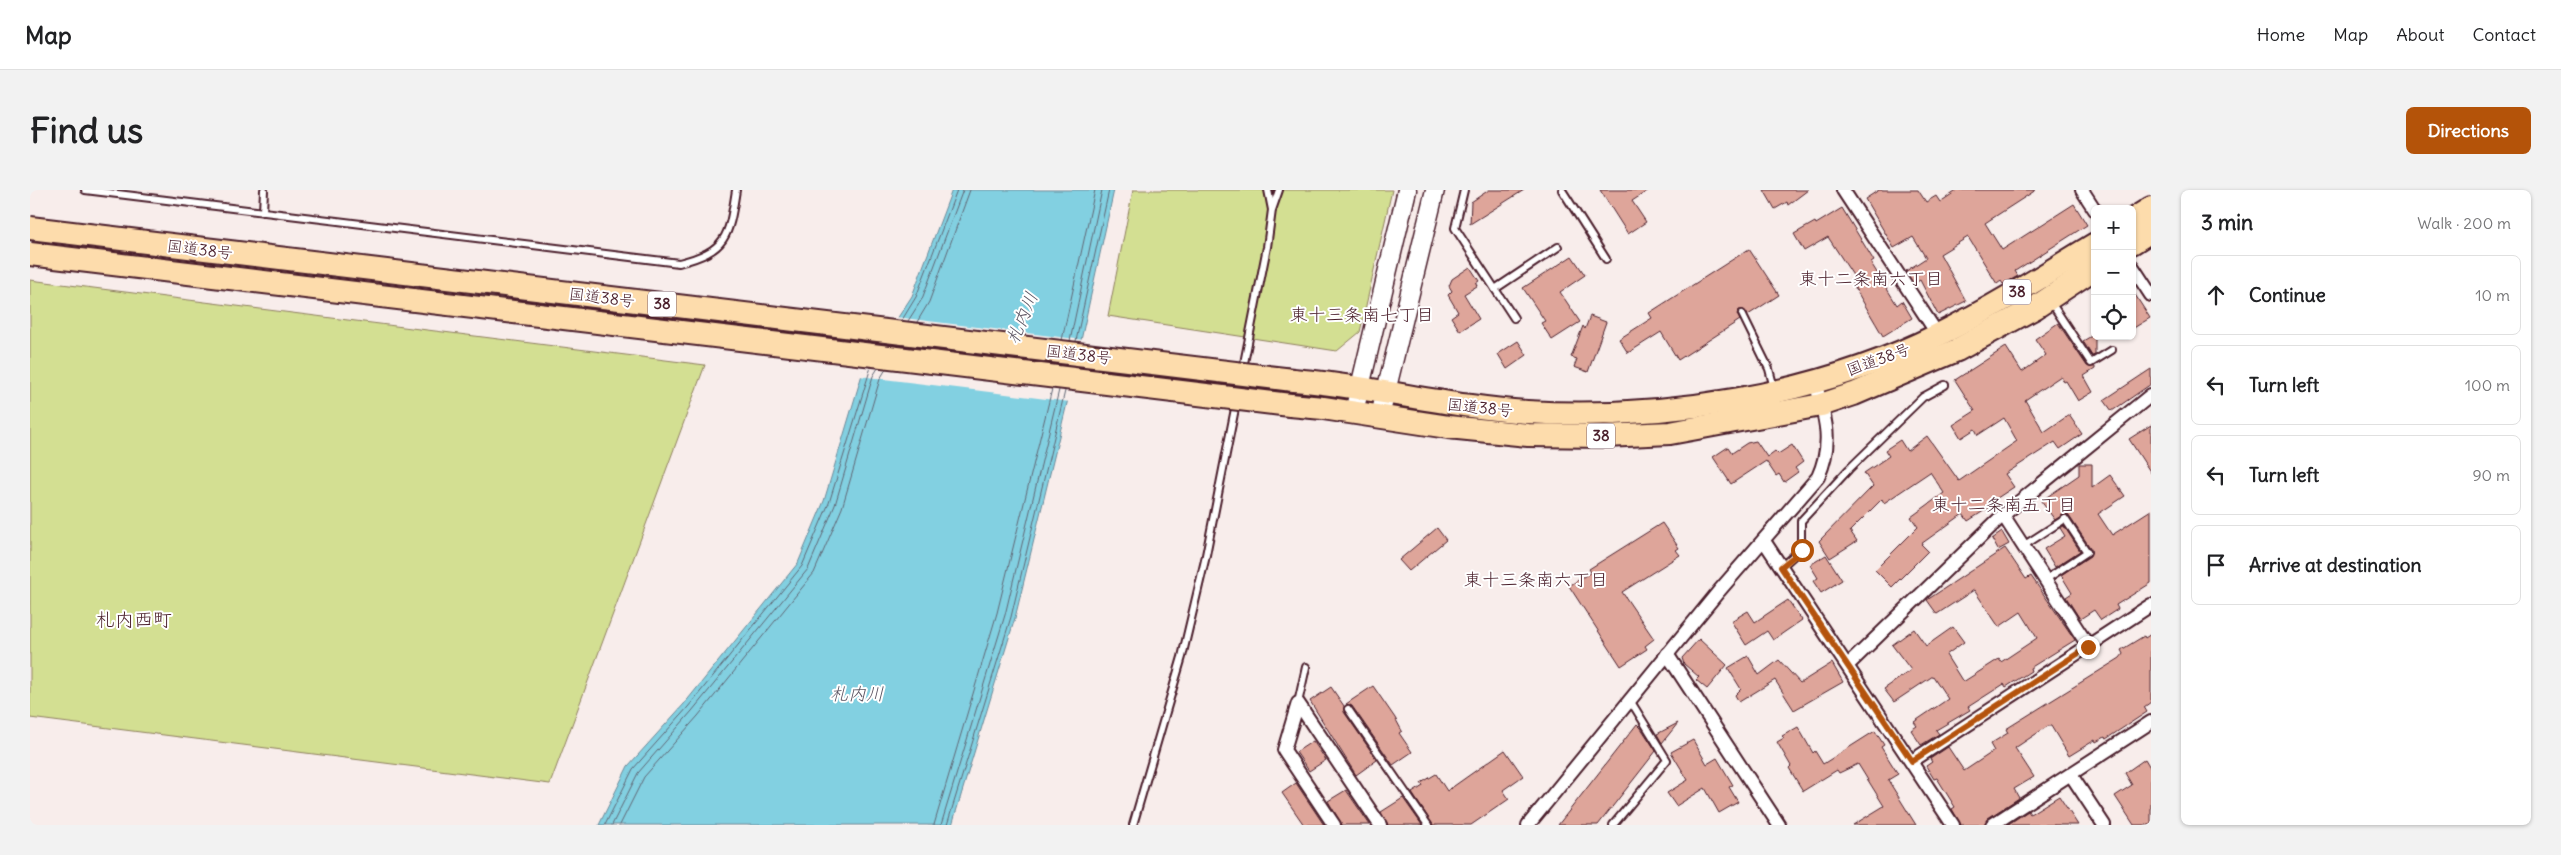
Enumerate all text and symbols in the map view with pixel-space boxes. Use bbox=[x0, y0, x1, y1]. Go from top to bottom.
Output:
text: Map bbox=[25, 20, 72, 50]
text: Home bbox=[2257, 23, 2305, 46]
text: Map bbox=[2333, 23, 2368, 46]
text: About bbox=[2396, 23, 2444, 46]
text: Contact bbox=[2472, 23, 2536, 46]
button: Directions bbox=[2406, 107, 2531, 154]
text: Find us bbox=[30, 108, 143, 152]
map controls bbox=[2091, 205, 2136, 340]
button: + bbox=[2091, 205, 2136, 250]
text: 3 min bbox=[2201, 209, 2253, 236]
text: Walk · 200 m bbox=[2417, 213, 2511, 233]
street label: 国道38号 bbox=[166, 235, 234, 263]
button: − bbox=[2091, 250, 2136, 295]
district label: 東十二条南六丁目 bbox=[1799, 267, 1943, 290]
road number: 38 bbox=[2003, 280, 2031, 304]
icon: ahead bbox=[2202, 281, 2230, 309]
street label: 国道38号 bbox=[568, 283, 636, 311]
text: Continue bbox=[2249, 283, 2326, 307]
text: 10 m bbox=[2475, 285, 2510, 305]
water label: 札内川 bbox=[1000, 288, 1043, 347]
road number: 38 bbox=[648, 292, 676, 316]
button: locate bbox=[2091, 295, 2136, 340]
district label: 東十三条南七丁目 bbox=[1290, 303, 1434, 326]
street label: 国道38号 bbox=[1843, 338, 1913, 380]
street label: 国道38号 bbox=[1045, 340, 1113, 368]
icon: left bbox=[2202, 371, 2230, 399]
text: Turn left bbox=[2249, 373, 2319, 397]
text: 100 m bbox=[2465, 375, 2510, 395]
street label: 国道38号 bbox=[1446, 394, 1514, 420]
road number: 38 bbox=[1587, 424, 1615, 448]
icon: left bbox=[2202, 461, 2230, 489]
text: Turn left bbox=[2249, 463, 2319, 487]
text: 90 m bbox=[2472, 465, 2510, 485]
district label: 東十二条南五丁目 bbox=[1932, 493, 2076, 516]
route start bbox=[1791, 539, 1814, 562]
icon: arrive bbox=[2202, 551, 2230, 579]
text: Arrive at destination bbox=[2249, 553, 2422, 577]
district label: 東十三条南六丁目 bbox=[1464, 568, 1608, 591]
district label: 札内西町 bbox=[96, 607, 172, 631]
route end bbox=[2077, 636, 2100, 659]
water label: 札内川 bbox=[830, 682, 884, 705]

